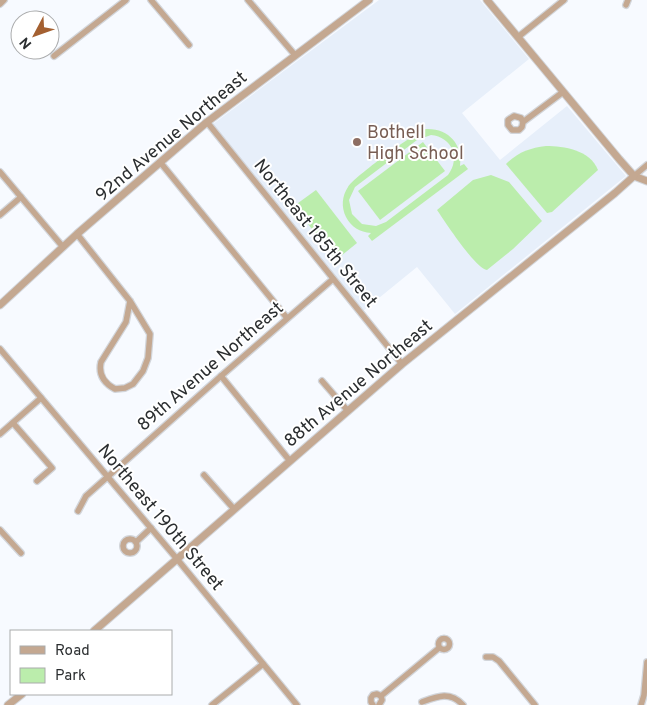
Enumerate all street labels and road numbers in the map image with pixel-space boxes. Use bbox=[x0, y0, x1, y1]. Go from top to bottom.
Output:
street label: 92nd Avenue Northeast bbox=[91, 67, 253, 207]
street label: Northeast 185th Street bbox=[248, 155, 382, 313]
street label: 89th Avenue Northeast bbox=[133, 297, 289, 437]
street label: 88th Avenue Northeast bbox=[280, 315, 438, 453]
street label: Northeast 190th Street bbox=[92, 440, 228, 596]

